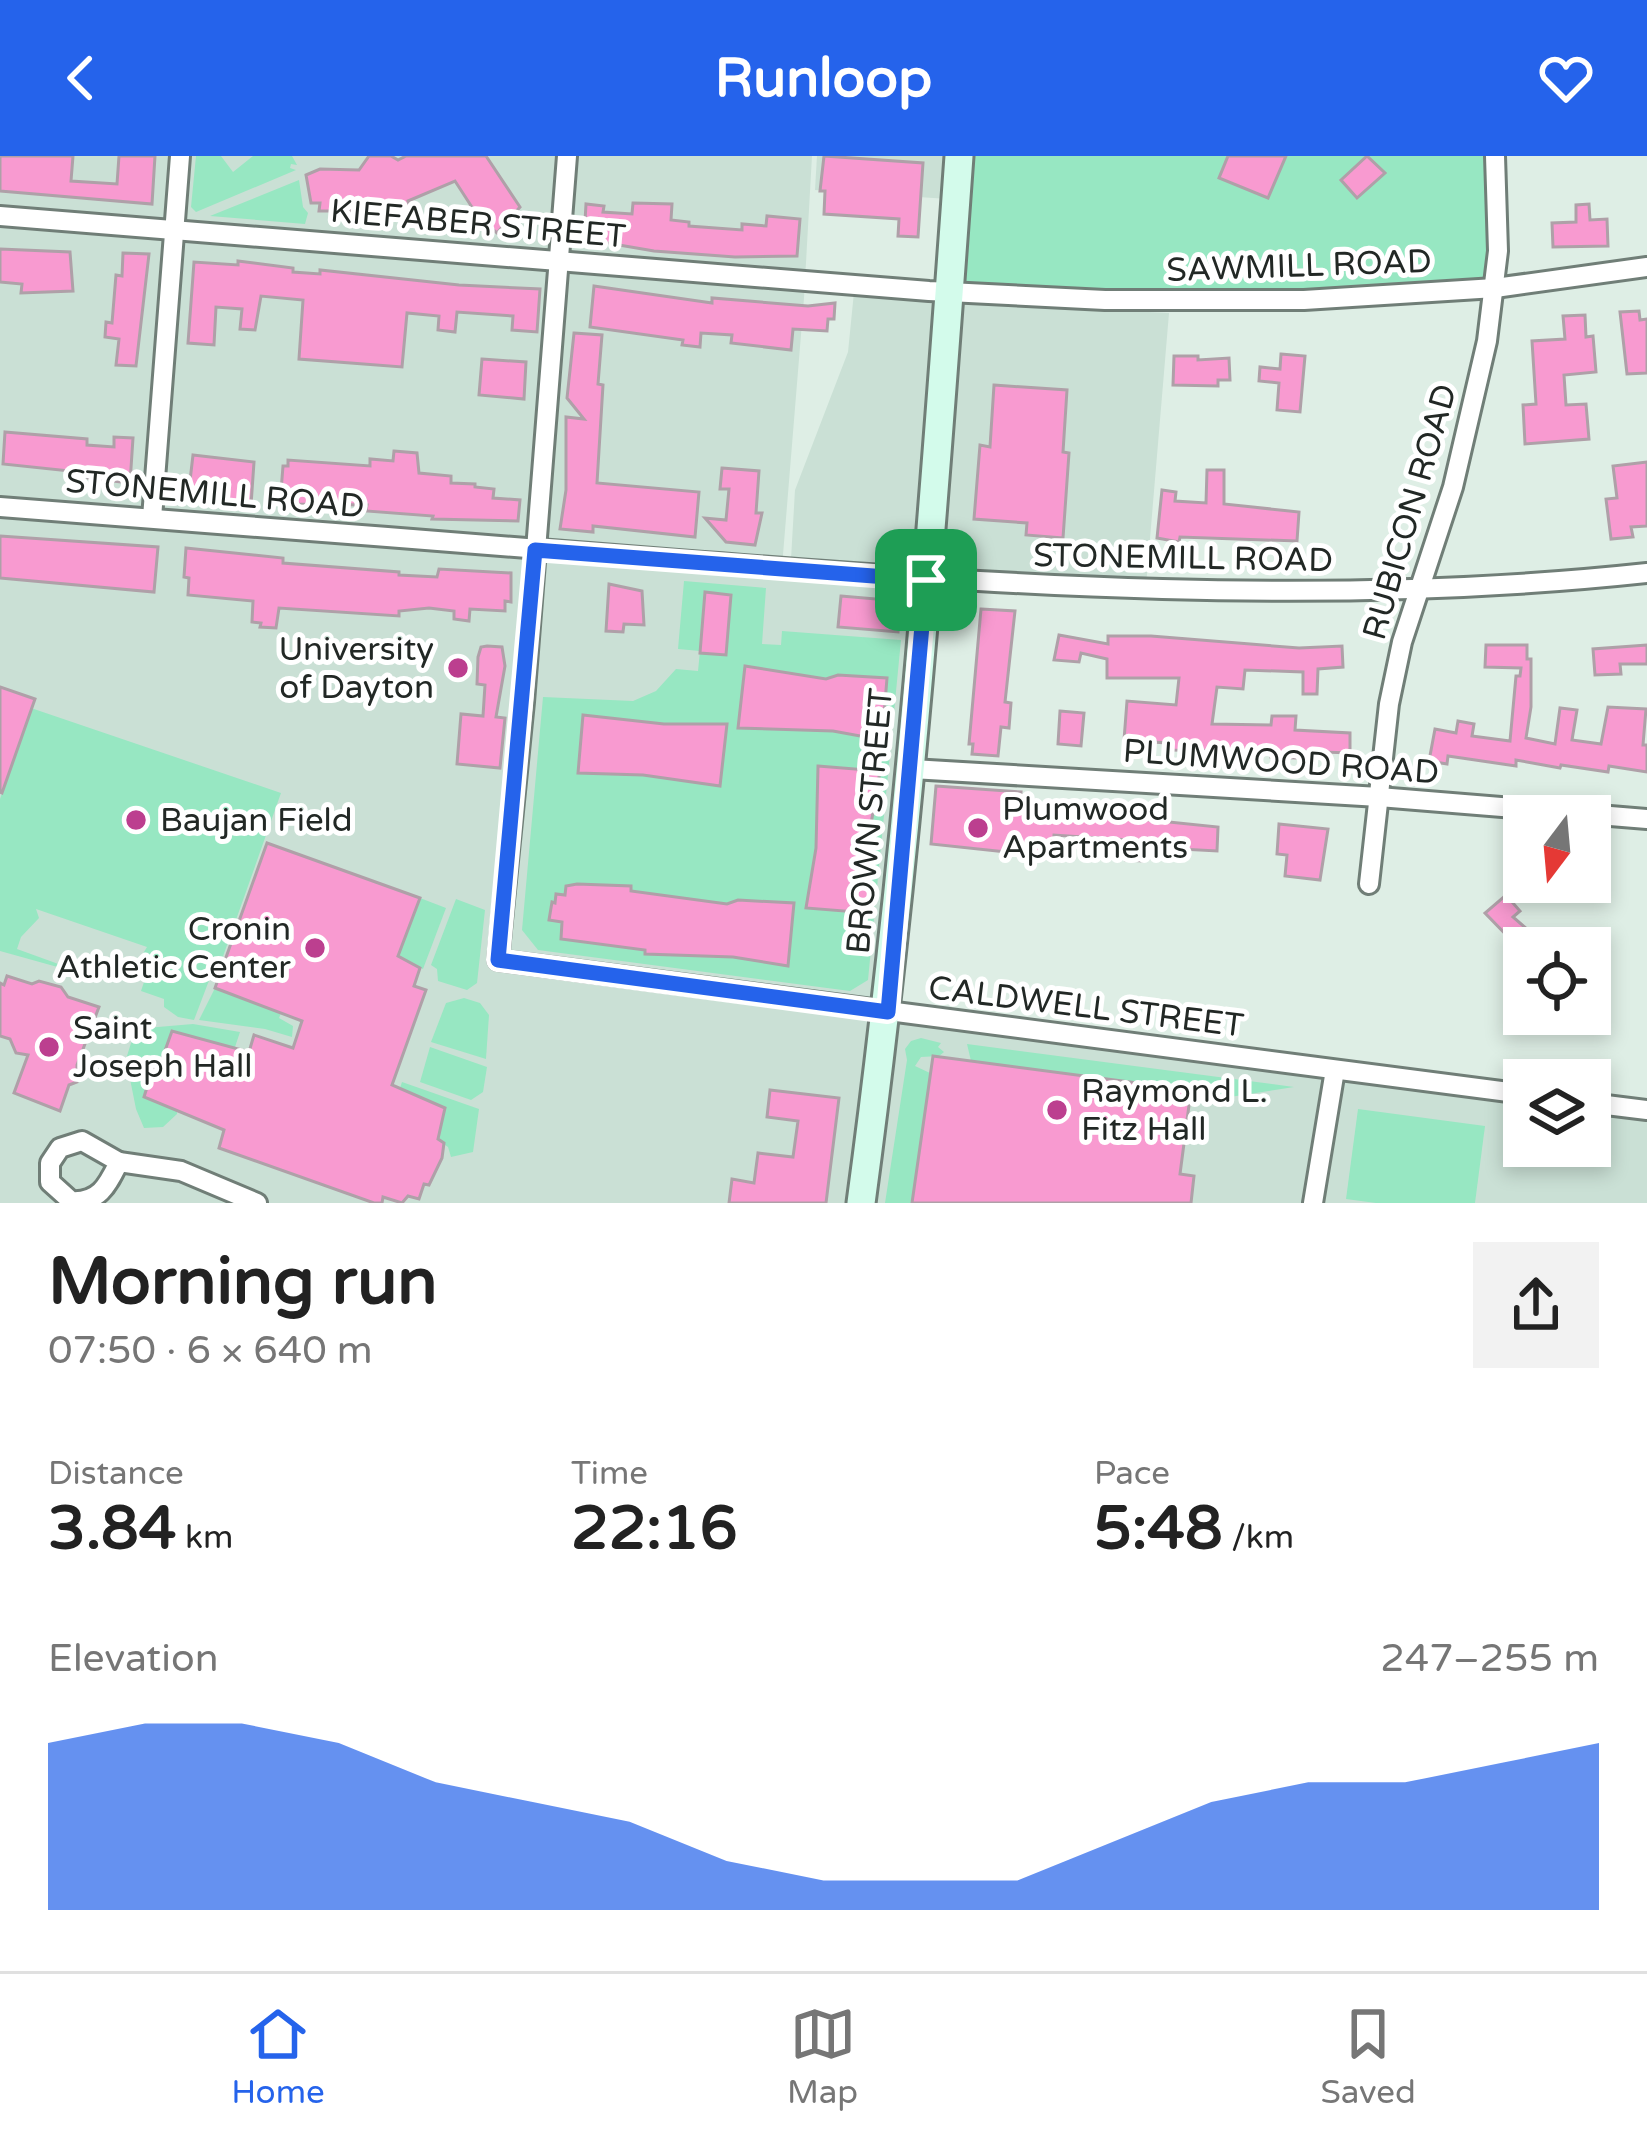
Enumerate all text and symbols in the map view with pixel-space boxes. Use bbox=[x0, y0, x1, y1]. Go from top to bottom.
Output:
icon: back bbox=[48, 45, 114, 111]
icon: heart bbox=[1533, 45, 1599, 111]
text: Runloop bbox=[715, 46, 932, 111]
street label: KIEFABER STREET bbox=[329, 192, 627, 256]
street label: SAWMILL ROAD bbox=[1166, 242, 1432, 290]
street label: RUBICON ROAD bbox=[1355, 380, 1465, 644]
street label: STONEMILL ROAD bbox=[64, 462, 366, 526]
pin bbox=[875, 529, 977, 631]
street label: STONEMILL ROAD bbox=[1033, 536, 1333, 580]
icon: arrive bbox=[893, 547, 959, 613]
place label: University of Dayton bbox=[278, 630, 434, 707]
marker: University of Dayton bbox=[445, 655, 471, 681]
street label: BROWN STREET bbox=[839, 687, 901, 955]
street label: PLUMWOOD ROAD bbox=[1122, 731, 1440, 793]
place label: Plumwood Apartments bbox=[1002, 790, 1188, 867]
north arrow bbox=[1503, 795, 1611, 903]
map controls bbox=[1503, 795, 1611, 1167]
place label: Baujan Field bbox=[160, 801, 353, 840]
marker: Baujan Field bbox=[123, 807, 149, 833]
marker: Plumwood Apartments bbox=[965, 815, 991, 841]
place label: Cronin Athletic Center bbox=[56, 910, 291, 987]
button: locate bbox=[1503, 927, 1611, 1035]
marker: Cronin Athletic Center bbox=[302, 935, 328, 961]
street label: CALDWELL STREET bbox=[926, 968, 1246, 1046]
place label: Saint Joseph Hall bbox=[73, 1009, 252, 1086]
marker: Saint Joseph Hall bbox=[36, 1034, 62, 1060]
button: layers bbox=[1503, 1059, 1611, 1167]
place label: Raymond L. Fitz Hall bbox=[1081, 1072, 1268, 1149]
marker: Raymond L. Fitz Hall bbox=[1044, 1097, 1070, 1123]
text: Morning run bbox=[48, 1242, 438, 1322]
button: share bbox=[1473, 1242, 1599, 1368]
text: 07:50 · 6 × 640 m bbox=[48, 1327, 373, 1374]
text: Distance bbox=[48, 1454, 184, 1493]
text: Time bbox=[571, 1454, 648, 1493]
text: Pace bbox=[1094, 1454, 1170, 1493]
text: 3.84 bbox=[48, 1493, 176, 1565]
text: 22:16 bbox=[571, 1493, 737, 1565]
text: 5:48 bbox=[1094, 1493, 1223, 1565]
text: km bbox=[176, 1518, 233, 1557]
text: /km bbox=[1223, 1518, 1294, 1557]
text: Elevation bbox=[48, 1635, 218, 1682]
text: 247–255 m bbox=[1380, 1635, 1599, 1682]
tab: Home bbox=[231, 2001, 325, 2112]
tab: Map bbox=[787, 2001, 858, 2112]
tab: Saved bbox=[1320, 2001, 1416, 2112]

